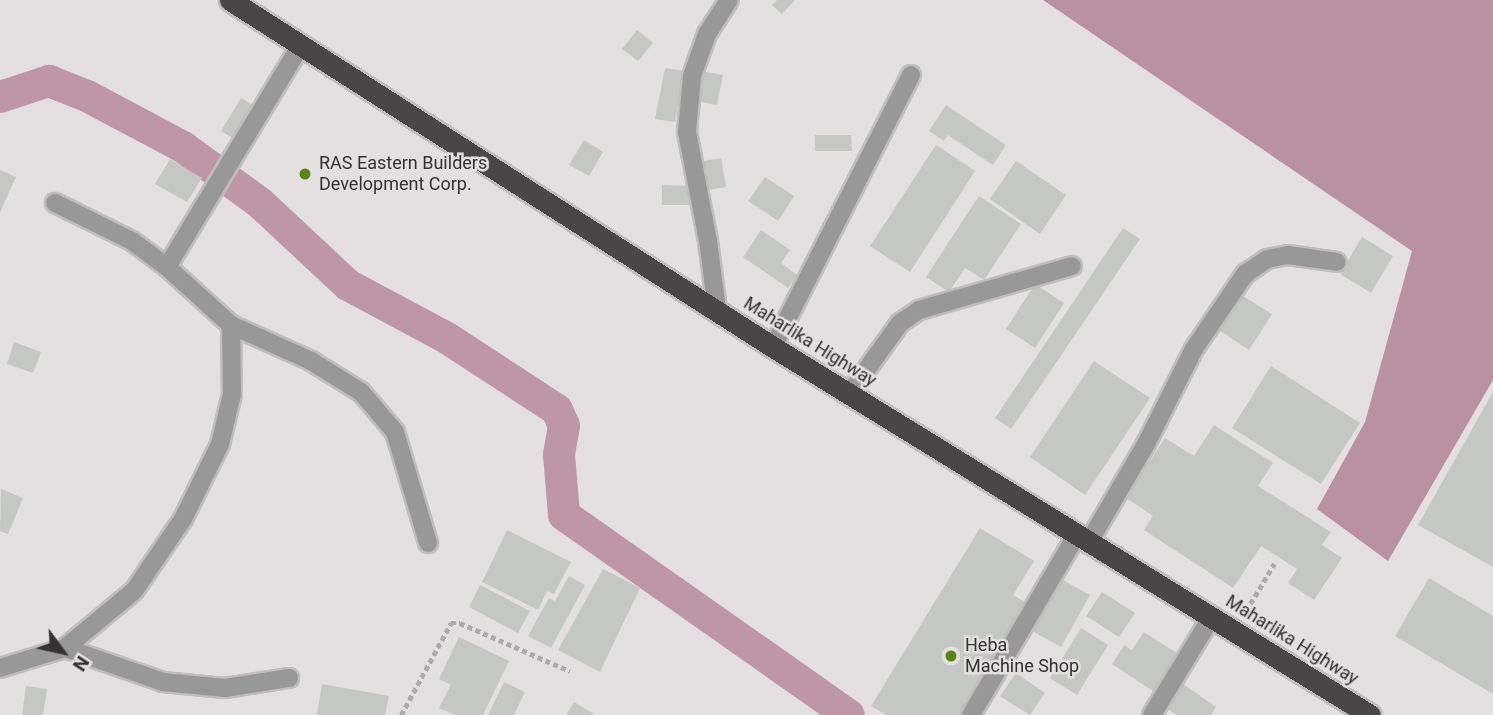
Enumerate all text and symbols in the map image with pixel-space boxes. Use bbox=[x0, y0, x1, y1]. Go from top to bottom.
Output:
place label: RAS Eastern Builders Development Corp. bbox=[319, 153, 487, 196]
marker: RAS Eastern Builders Development Corp. bbox=[297, 166, 313, 182]
street label: Maharlika Highway bbox=[740, 292, 880, 392]
street label: Maharlika Highway bbox=[1222, 590, 1362, 690]
north arrow bbox=[28, 617, 98, 687]
place label: Heba Machine Shop bbox=[965, 635, 1079, 678]
marker: Heba Machine Shop bbox=[943, 648, 959, 664]
text: N bbox=[68, 652, 94, 676]

